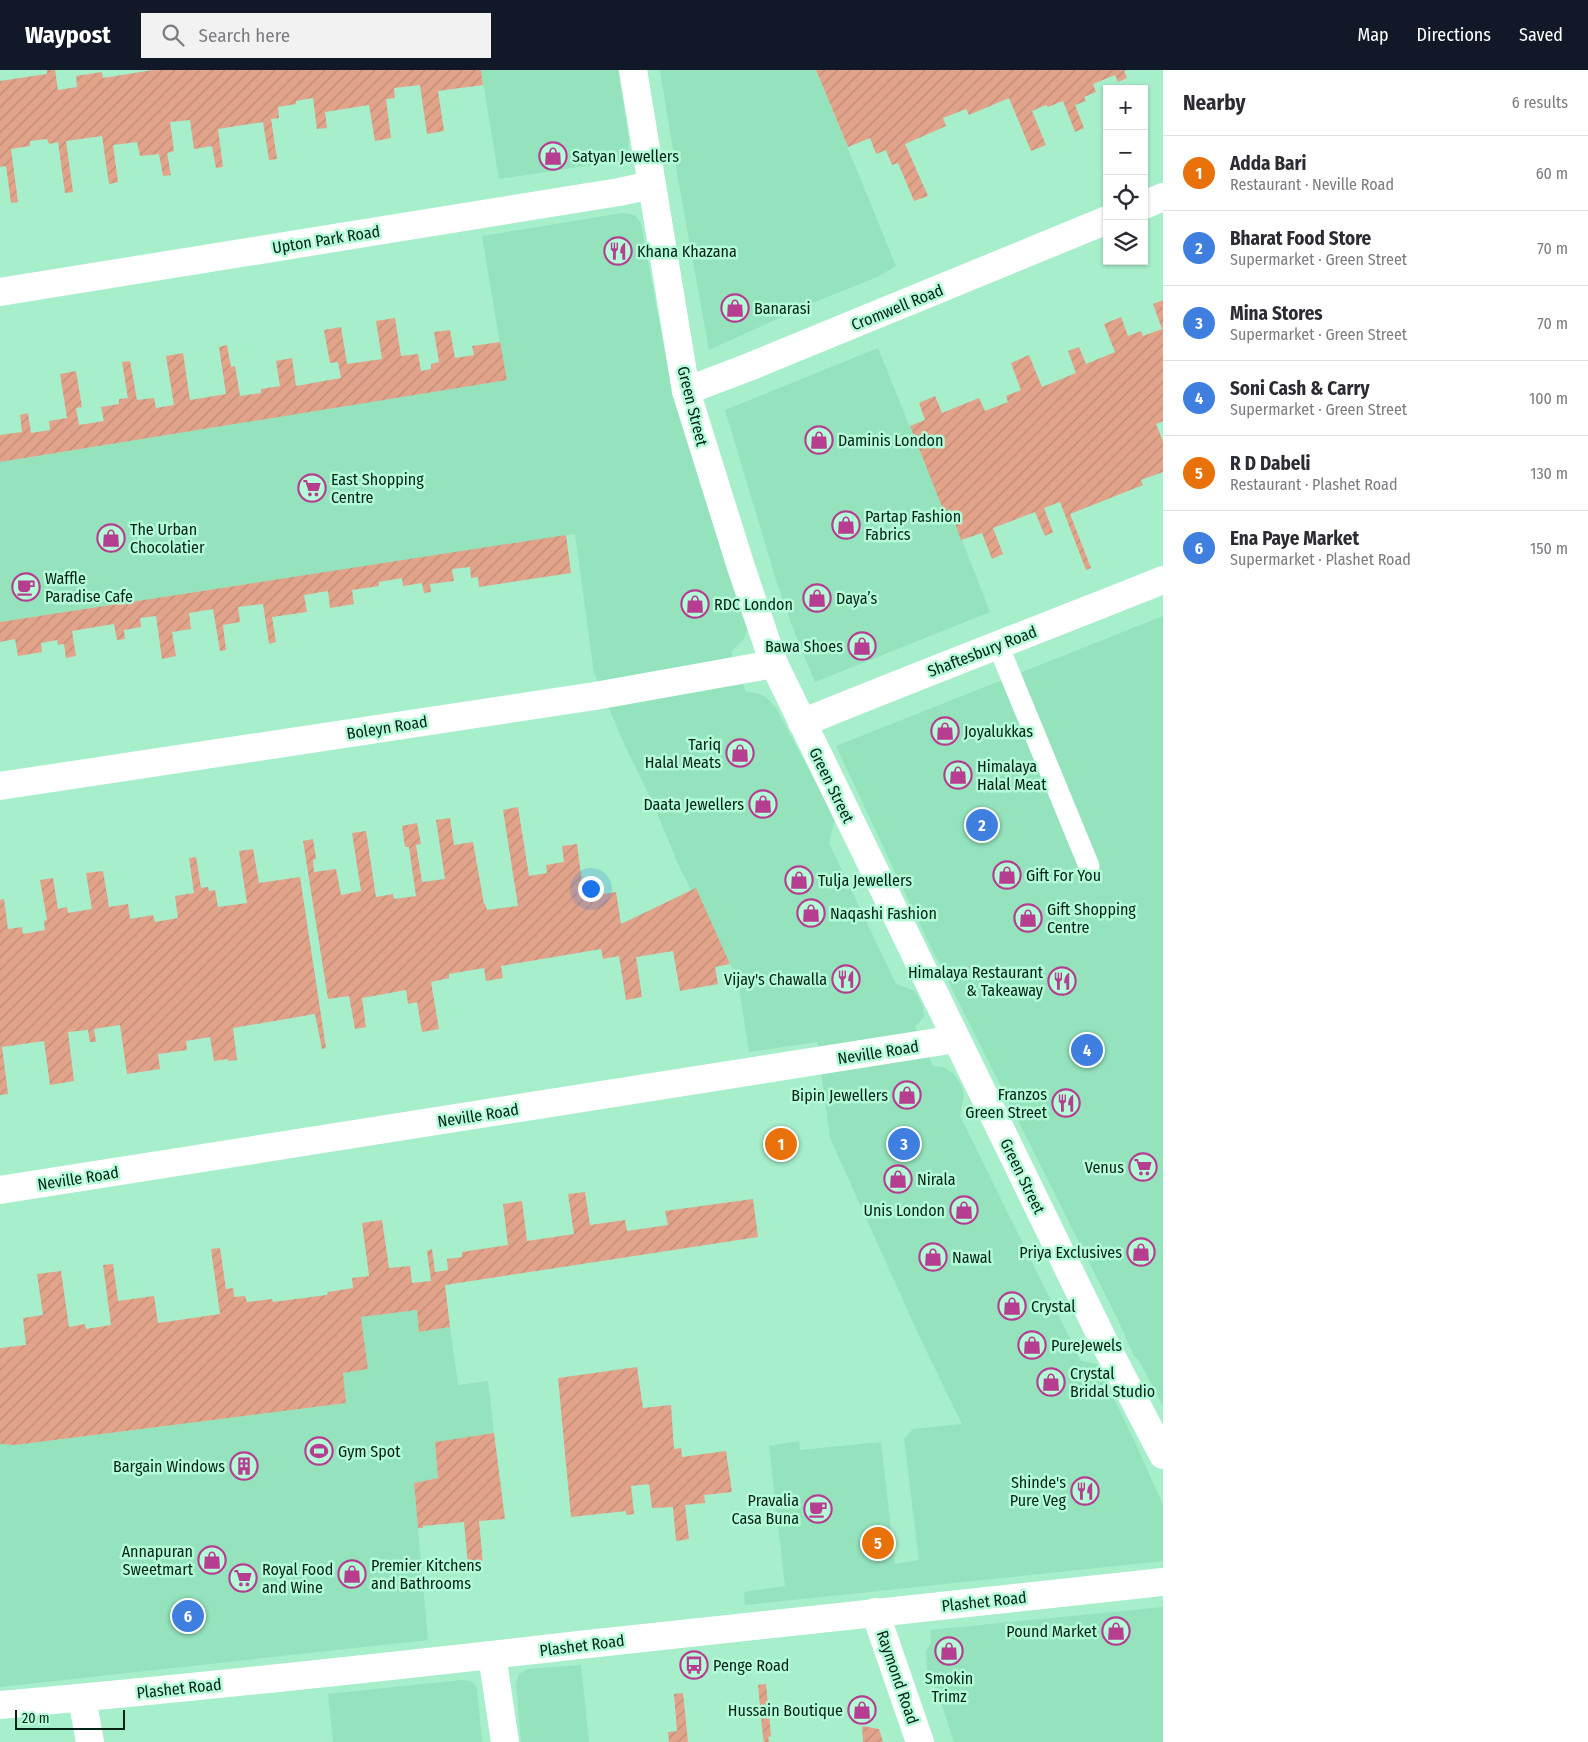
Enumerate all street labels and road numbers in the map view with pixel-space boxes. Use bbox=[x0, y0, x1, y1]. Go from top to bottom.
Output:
street label: Upton Park Road bbox=[271, 222, 381, 257]
street label: Cromwell Road bbox=[848, 280, 946, 335]
street label: Green Street bbox=[673, 364, 712, 449]
street label: Shaftesbury Road bbox=[925, 622, 1039, 681]
street label: Boleyn Road bbox=[345, 712, 429, 743]
street label: Green Street bbox=[805, 744, 858, 827]
street label: Neville Road bbox=[836, 1037, 920, 1068]
street label: Neville Road bbox=[436, 1100, 520, 1131]
street label: Green Street bbox=[996, 1135, 1049, 1218]
street label: Neville Road bbox=[36, 1163, 120, 1194]
street label: Plashet Road bbox=[941, 1588, 1028, 1615]
street label: Raymond Road bbox=[873, 1628, 922, 1727]
street label: Plashet Road bbox=[539, 1631, 626, 1660]
street label: Plashet Road bbox=[136, 1675, 223, 1702]

